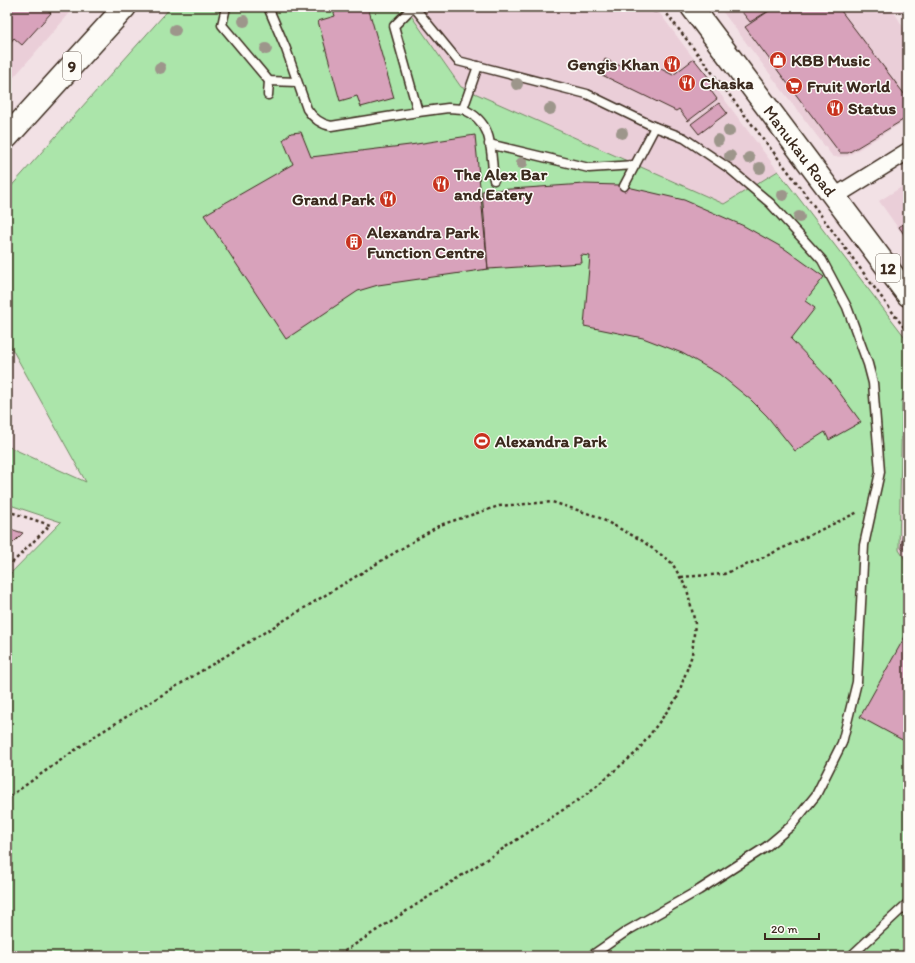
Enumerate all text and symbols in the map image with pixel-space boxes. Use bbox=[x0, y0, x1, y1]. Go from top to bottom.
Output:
shop icon: KBB Music bbox=[768, 50, 788, 70]
place label: KBB Music bbox=[791, 50, 870, 70]
road number: 9 bbox=[63, 52, 81, 80]
place label: Gengis Khan bbox=[567, 54, 660, 75]
restaurant icon: Gengis Khan bbox=[662, 54, 682, 74]
restaurant icon: Chaska bbox=[677, 73, 697, 93]
place label: Chaska bbox=[700, 73, 754, 93]
supermarket icon: Fruit World bbox=[784, 76, 804, 96]
place label: Fruit World bbox=[807, 76, 891, 96]
restaurant icon: Status bbox=[825, 98, 845, 118]
place label: Status bbox=[848, 98, 896, 118]
street label: Manukau Road bbox=[759, 101, 841, 201]
place label: The Alex Bar and Eatery bbox=[453, 164, 547, 205]
restaurant icon: The Alex Bar and Eatery bbox=[431, 174, 451, 194]
place label: Grand Park bbox=[292, 189, 375, 209]
restaurant icon: Grand Park bbox=[378, 189, 398, 209]
place label: Alexandra Park Function Centre bbox=[366, 222, 484, 262]
building icon: Alexandra Park Function Centre bbox=[344, 232, 364, 252]
road number: 12 bbox=[876, 254, 900, 282]
sports icon: Alexandra Park bbox=[472, 431, 492, 451]
place label: Alexandra Park bbox=[494, 431, 607, 451]
scale bar bbox=[765, 915, 819, 941]
text: 20 m bbox=[771, 922, 798, 936]

